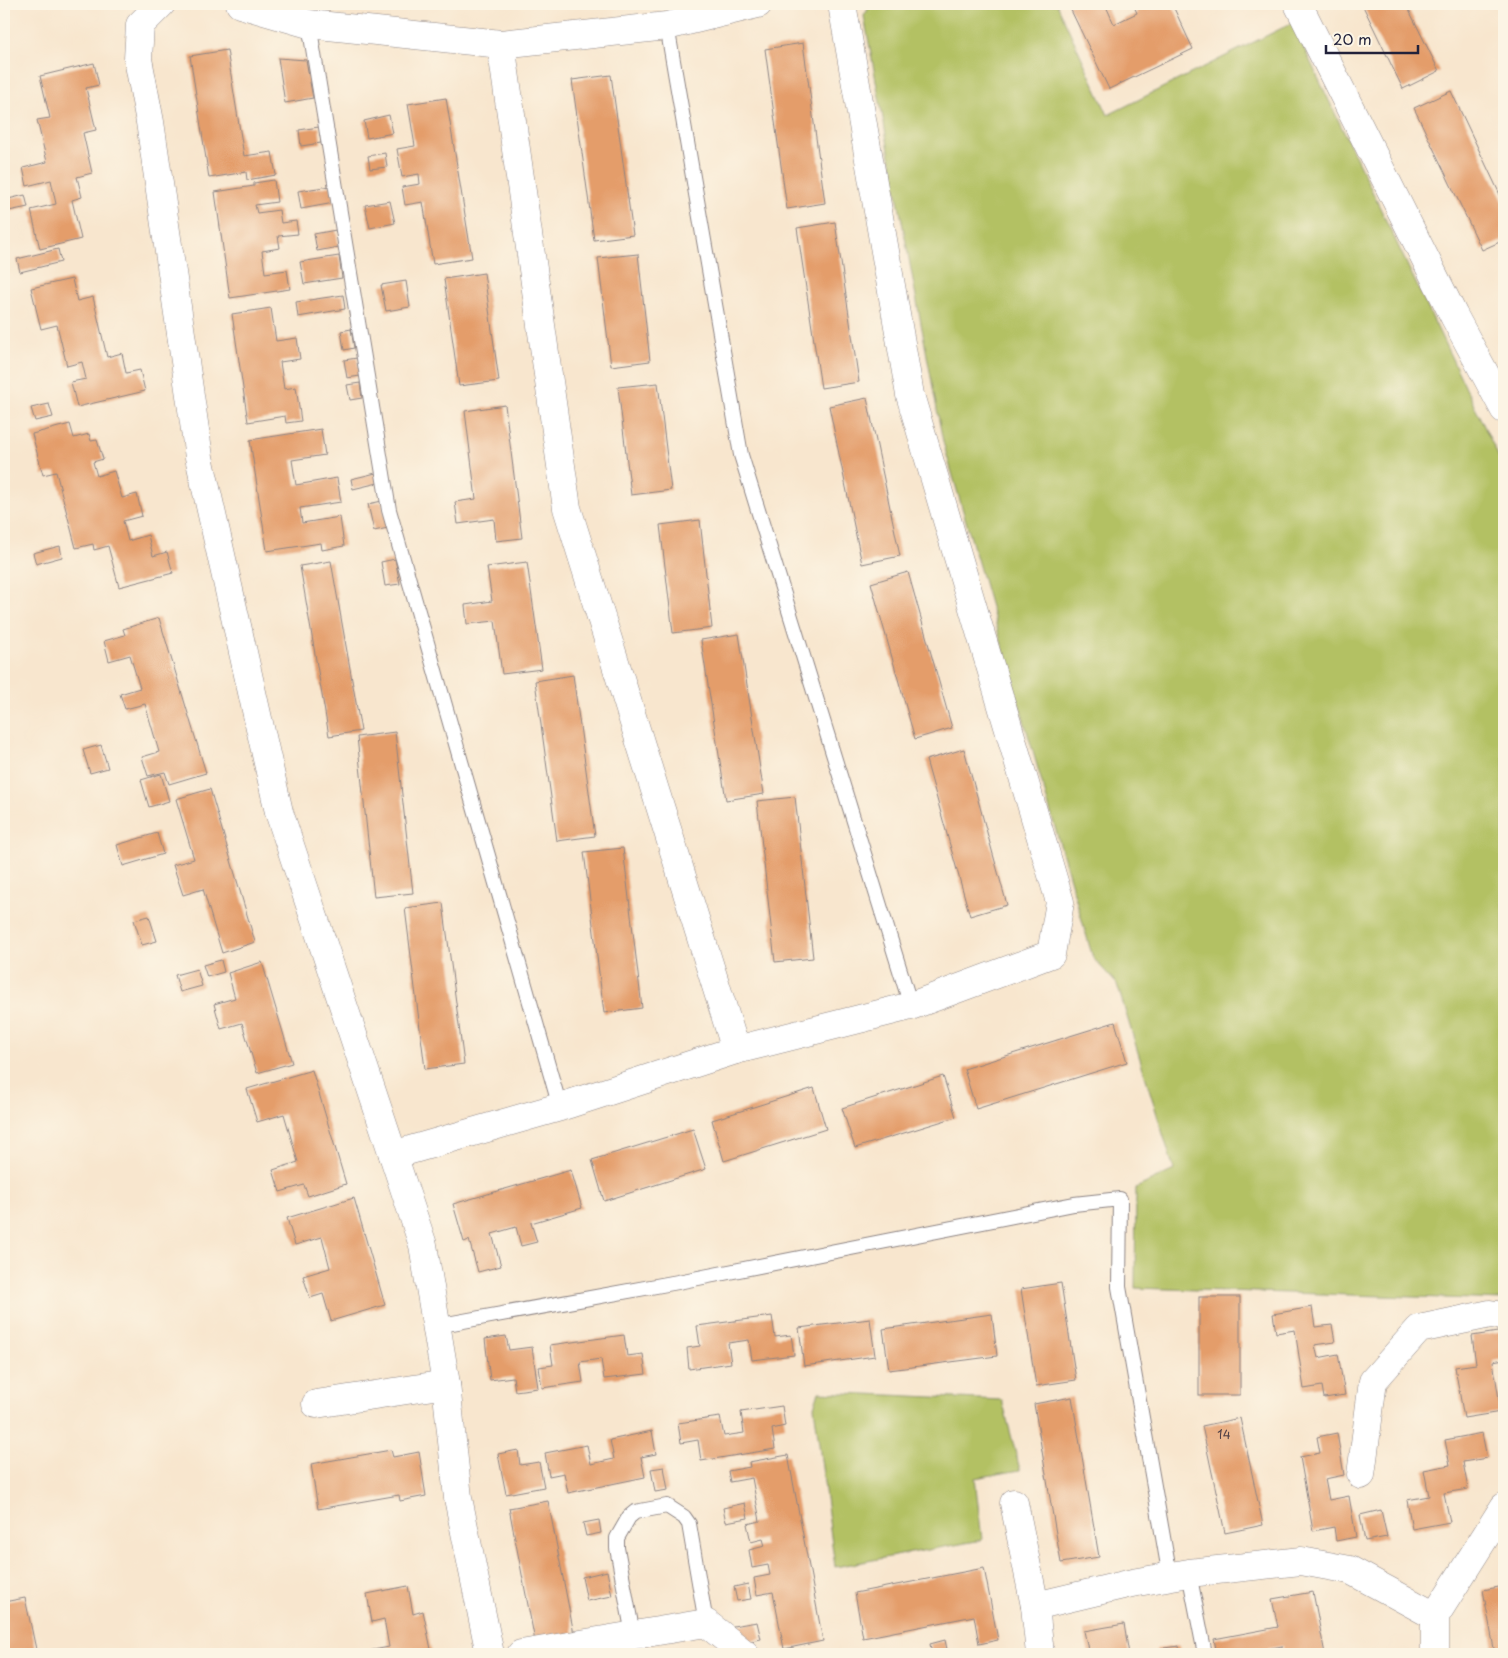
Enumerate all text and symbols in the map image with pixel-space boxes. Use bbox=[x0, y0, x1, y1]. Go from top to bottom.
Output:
scale bar bbox=[1326, 22, 1418, 54]
text: 20 m bbox=[1333, 27, 1372, 50]
house number: 14 bbox=[1217, 1425, 1231, 1443]

